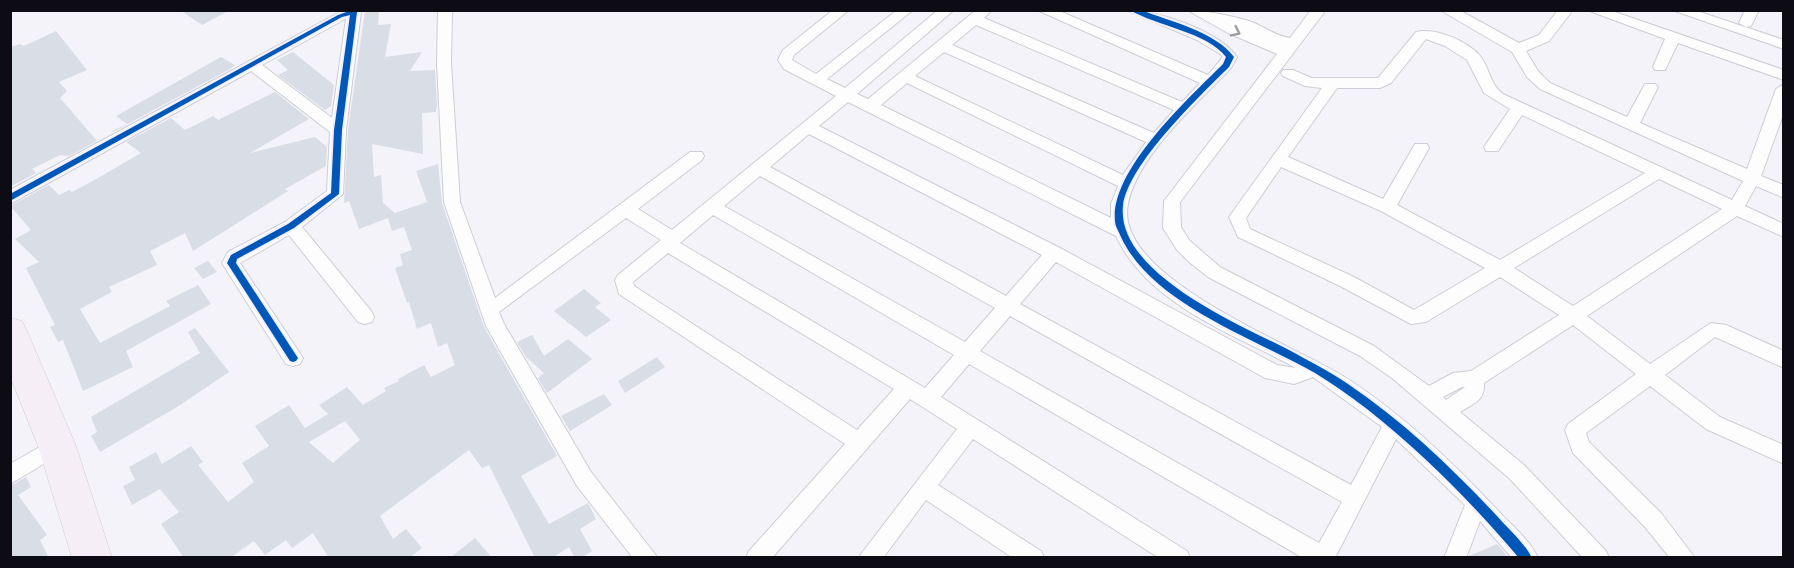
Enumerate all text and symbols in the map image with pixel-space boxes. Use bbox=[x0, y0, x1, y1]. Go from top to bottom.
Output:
one-way arrow bbox=[1229, 25, 1240, 37]

